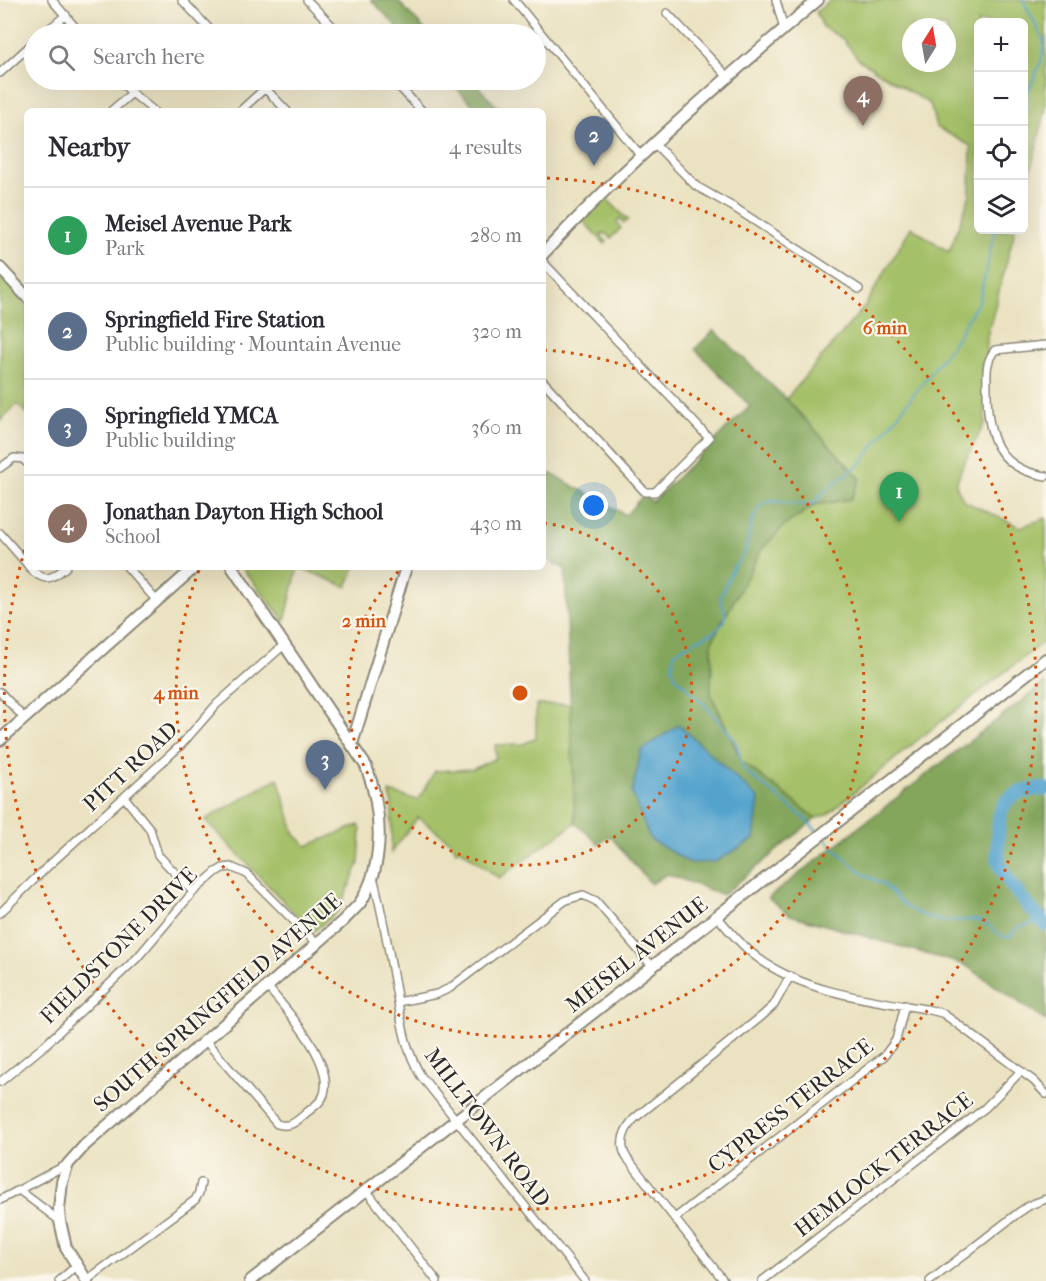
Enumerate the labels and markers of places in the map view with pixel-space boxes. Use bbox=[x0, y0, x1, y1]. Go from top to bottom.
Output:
pin: 4 bbox=[844, 76, 882, 126]
pin: 2 bbox=[574, 116, 614, 166]
pin: 1 bbox=[880, 472, 918, 522]
centre of rings bbox=[510, 683, 530, 703]
pin: 3 bbox=[306, 740, 344, 790]

